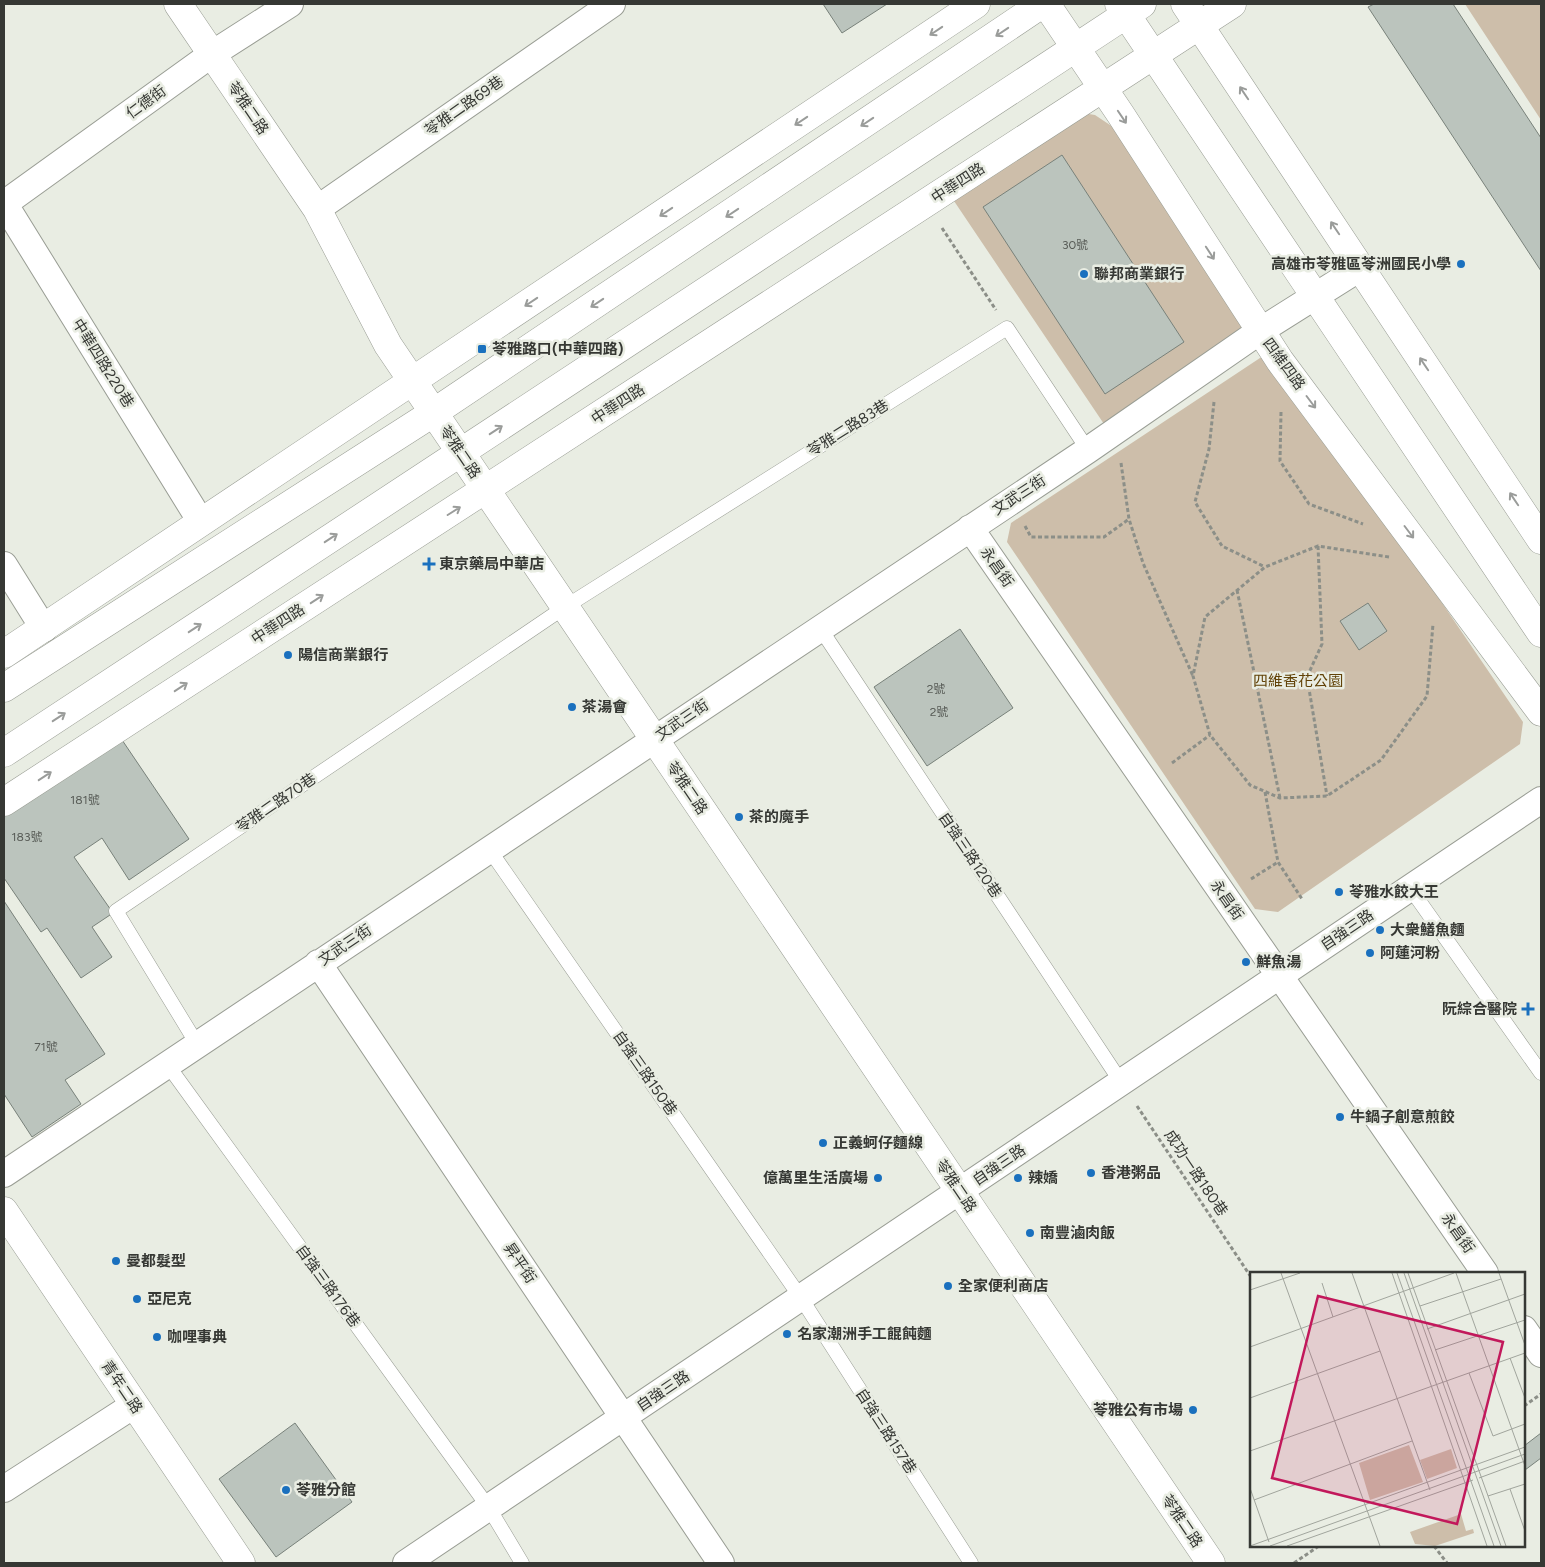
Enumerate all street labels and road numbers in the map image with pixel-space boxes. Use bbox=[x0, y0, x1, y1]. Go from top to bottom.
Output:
street label: 苓雅二路69巷 bbox=[421, 72, 507, 140]
street label: 苓雅二路 bbox=[224, 78, 272, 138]
street label: 仁德街 bbox=[123, 81, 169, 123]
street label: 中華四路 bbox=[928, 159, 988, 207]
street label: 中華四路220巷 bbox=[69, 315, 137, 411]
street label: 四維四路 bbox=[1259, 334, 1309, 394]
street label: 中華四路 bbox=[588, 380, 648, 428]
street label: 苓雅二路83巷 bbox=[804, 396, 892, 460]
street label: 苓雅二路 bbox=[436, 422, 484, 482]
street label: 文武三街 bbox=[989, 471, 1049, 519]
street label: 永昌街 bbox=[977, 543, 1017, 591]
street label: 中華四路 bbox=[248, 600, 308, 648]
street label: 文武三街 bbox=[652, 696, 712, 744]
street label: 苓雅二路 bbox=[663, 758, 711, 818]
street label: 苓雅二路70巷 bbox=[233, 770, 319, 836]
street label: 自強三路120巷 bbox=[935, 809, 1005, 901]
street label: 永昌街 bbox=[1207, 876, 1247, 924]
street label: 自強三路 bbox=[1317, 906, 1377, 954]
street label: 文武三街 bbox=[315, 921, 375, 969]
street label: 自強三路150巷 bbox=[609, 1027, 681, 1119]
street label: 成功一路180巷 bbox=[1161, 1127, 1231, 1219]
street label: 自強三路 bbox=[969, 1141, 1029, 1189]
street label: 苓雅二路 bbox=[932, 1156, 980, 1216]
street label: 永昌街 bbox=[1438, 1209, 1478, 1257]
street label: 昇平街 bbox=[500, 1239, 540, 1287]
street label: 自強三路176巷 bbox=[292, 1241, 364, 1331]
street label: 青年二路 bbox=[98, 1357, 146, 1417]
street label: 自強三路 bbox=[633, 1367, 693, 1415]
street label: 自強三路157巷 bbox=[852, 1385, 920, 1477]
street label: 苓雅二路 bbox=[1158, 1491, 1206, 1551]

